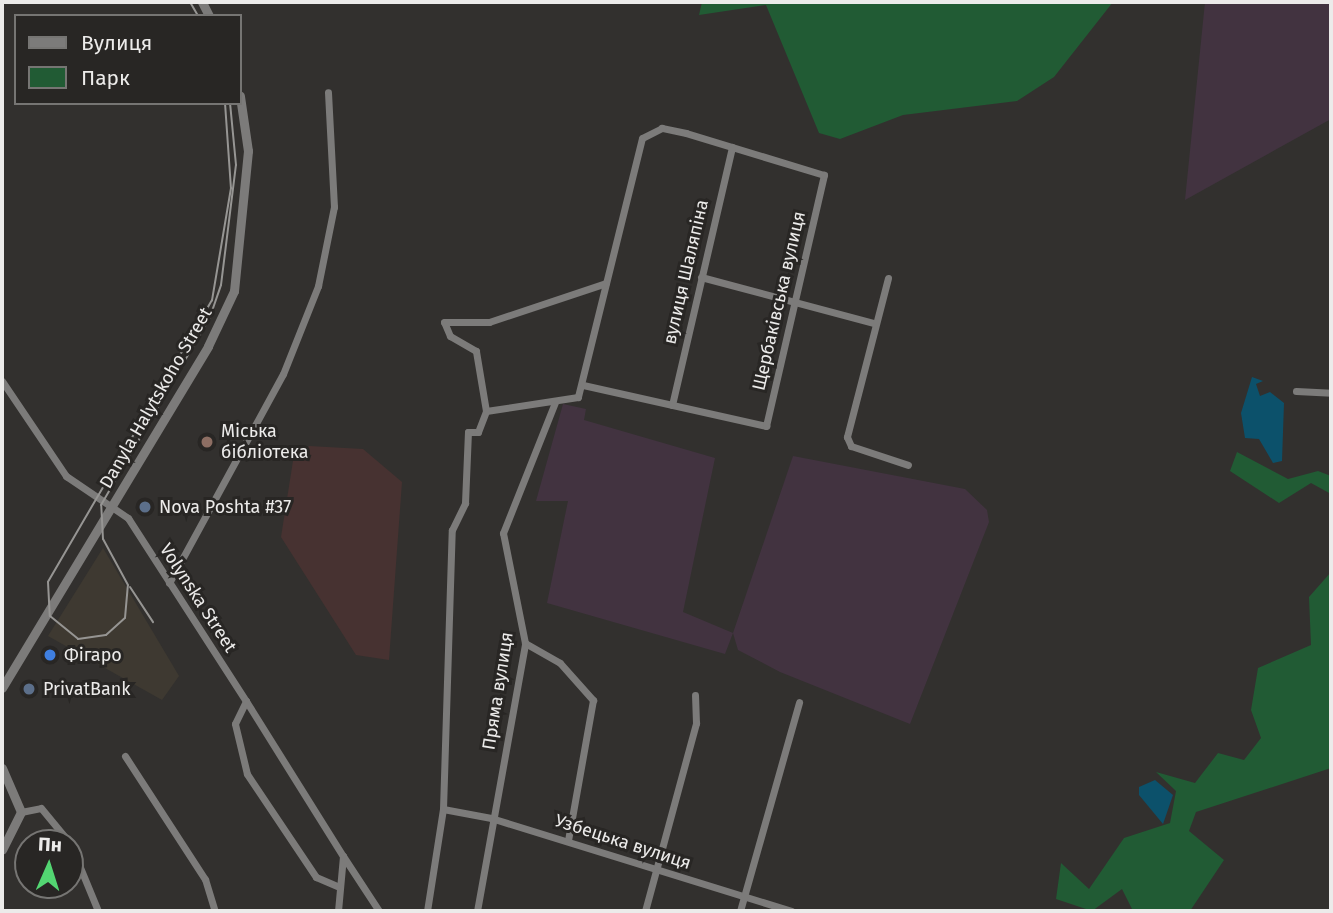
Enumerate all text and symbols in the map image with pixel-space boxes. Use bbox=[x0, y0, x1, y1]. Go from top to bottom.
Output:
legend bbox=[14, 14, 242, 105]
text: Вулиця bbox=[81, 30, 152, 56]
text: Парк bbox=[81, 65, 130, 91]
street label: вулиця Шаляпіна bbox=[659, 198, 713, 346]
street label: Щербаківська вулиця bbox=[748, 209, 810, 393]
street label: Danyla Halytskoho Street bbox=[95, 304, 217, 492]
place label: Міська бібліотека bbox=[221, 421, 309, 464]
marker: Міська бібліотека bbox=[199, 434, 215, 450]
place label: Nova Poshta #37 bbox=[159, 496, 291, 518]
marker: Nova Poshta #37 bbox=[137, 499, 153, 515]
street label: Volynska Street bbox=[155, 540, 241, 656]
street label: Пряма вулиця bbox=[478, 630, 518, 752]
place label: Фігаро bbox=[64, 644, 122, 666]
marker: Фігаро bbox=[42, 647, 58, 663]
place label: PrivatBank bbox=[43, 678, 130, 700]
marker: PrivatBank bbox=[21, 681, 37, 697]
street label: Узбецька вулиця bbox=[552, 810, 694, 874]
north arrow bbox=[14, 829, 84, 899]
text: Пн bbox=[38, 832, 62, 857]

